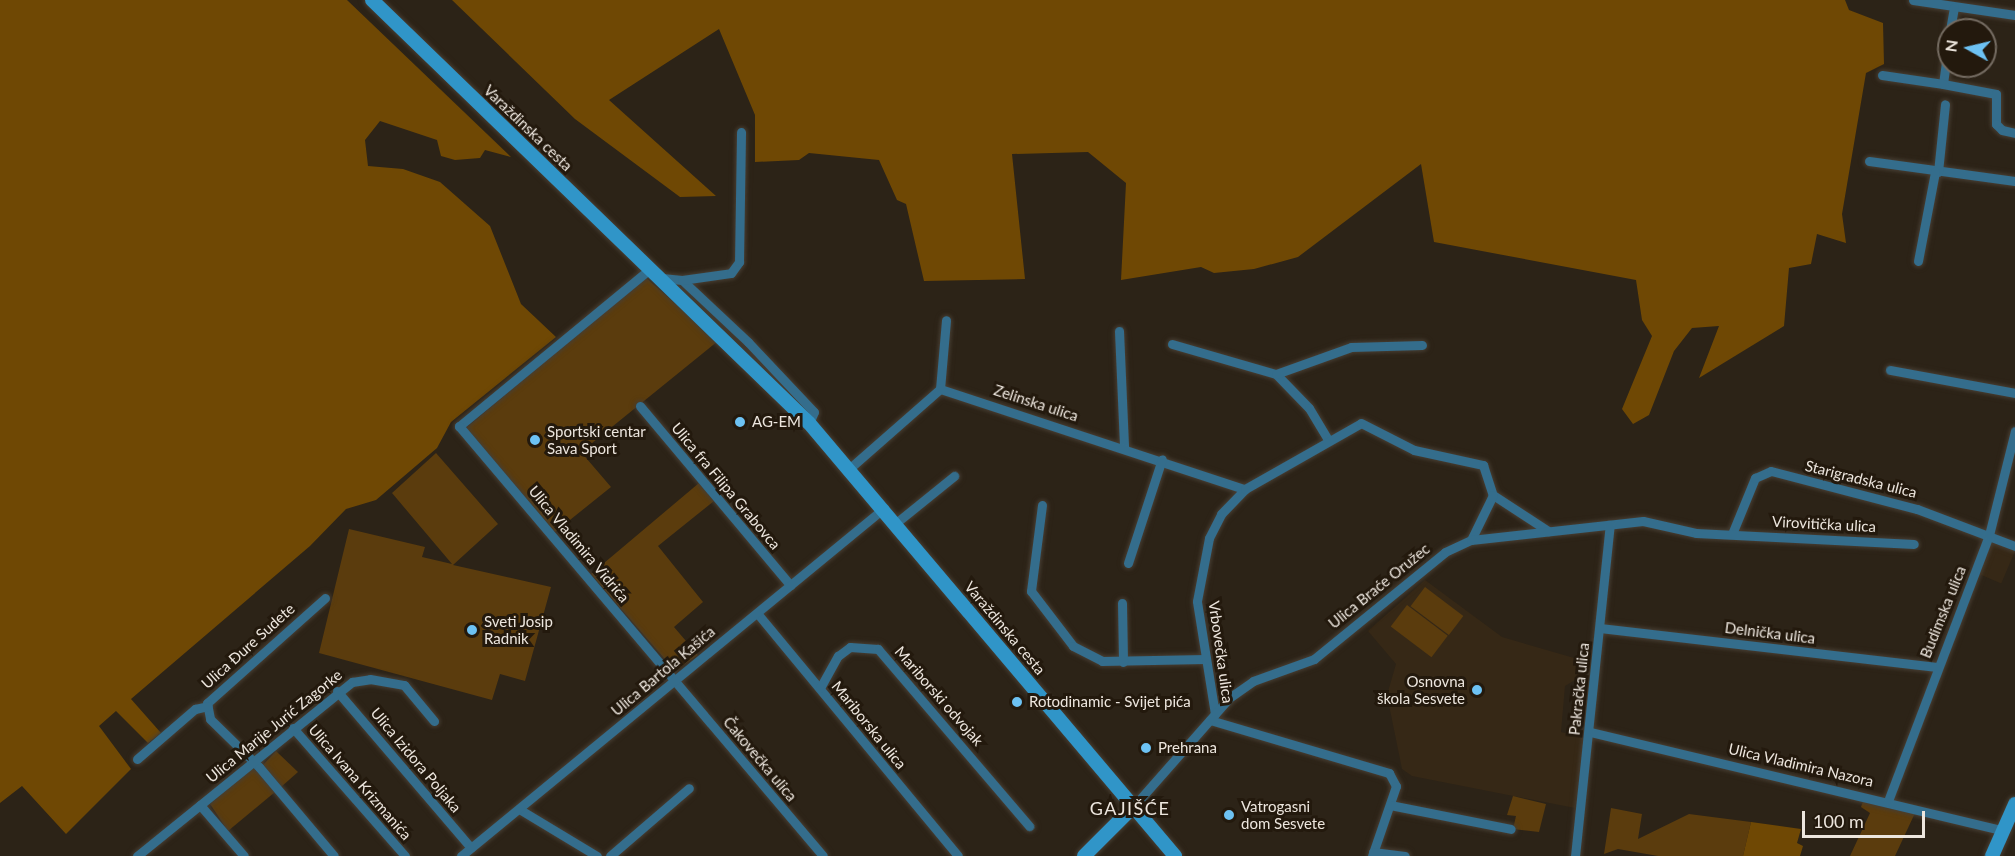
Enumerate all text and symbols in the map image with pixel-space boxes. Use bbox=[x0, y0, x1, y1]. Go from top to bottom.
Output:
north arrow bbox=[1937, 18, 1997, 78]
text: N bbox=[1940, 38, 1961, 53]
street label: Varaždinska cesta bbox=[480, 81, 576, 175]
street label: Zelinska ulica bbox=[992, 381, 1080, 425]
place label: AG-EM bbox=[752, 413, 801, 431]
marker: AG-EM bbox=[733, 415, 747, 429]
street label: Ulica fra Filipa Grabovca bbox=[668, 419, 784, 553]
place label: Sportski centar Sava Sport bbox=[547, 422, 646, 457]
marker: Sportski centar Sava Sport bbox=[528, 433, 542, 447]
street label: Starigradska ulica bbox=[1803, 456, 1919, 502]
street label: Ulica Vladimira Vidrića bbox=[525, 482, 633, 606]
street label: Virovitička ulica bbox=[1772, 512, 1876, 536]
street label: Ulica Braće Oružec bbox=[1325, 540, 1433, 632]
street label: Budimska ulica bbox=[1916, 563, 1970, 661]
street label: Varaždinska cesta bbox=[961, 578, 1049, 678]
street label: Ulica Đure Sudete bbox=[198, 599, 298, 693]
street label: Vrbovečka ulica bbox=[1205, 600, 1237, 704]
place label: Sveti Josip Radnik bbox=[484, 612, 553, 647]
street label: Delnička ulica bbox=[1724, 619, 1816, 647]
street label: Ulica Bartola Kašića bbox=[608, 622, 718, 720]
marker: Sveti Josip Radnik bbox=[465, 623, 479, 637]
street label: Pakračka ulica bbox=[1565, 642, 1593, 736]
street label: Mariborski odvojak bbox=[891, 643, 987, 749]
street label: Ulica Marije Jurić Zagorke bbox=[202, 666, 346, 786]
place label: Osnovna škola Sesvete bbox=[1377, 672, 1465, 707]
street label: Mariborska ulica bbox=[828, 677, 910, 773]
marker: Osnovna škola Sesvete bbox=[1470, 683, 1484, 697]
place label: Rotodinamic - Svijet pića bbox=[1029, 693, 1191, 711]
marker: Rotodinamic - Svijet pića bbox=[1010, 695, 1024, 709]
street label: Ulica Izidora Poljaka bbox=[367, 704, 465, 816]
street label: Čakovečka ulica bbox=[719, 713, 801, 805]
street label: Ulica Ivana Krizmanića bbox=[305, 720, 415, 844]
place label: Prehrana bbox=[1158, 739, 1217, 757]
street label: Ulica Vladimira Nazora bbox=[1726, 739, 1876, 791]
marker: Prehrana bbox=[1139, 741, 1153, 755]
district label: GAJIŠĆE bbox=[1090, 797, 1170, 819]
place label: Vatrogasni dom Sesvete bbox=[1241, 797, 1325, 832]
scale bar bbox=[1805, 799, 1928, 837]
marker: Vatrogasni dom Sesvete bbox=[1222, 808, 1236, 822]
text: 100 m bbox=[1813, 810, 1864, 832]

